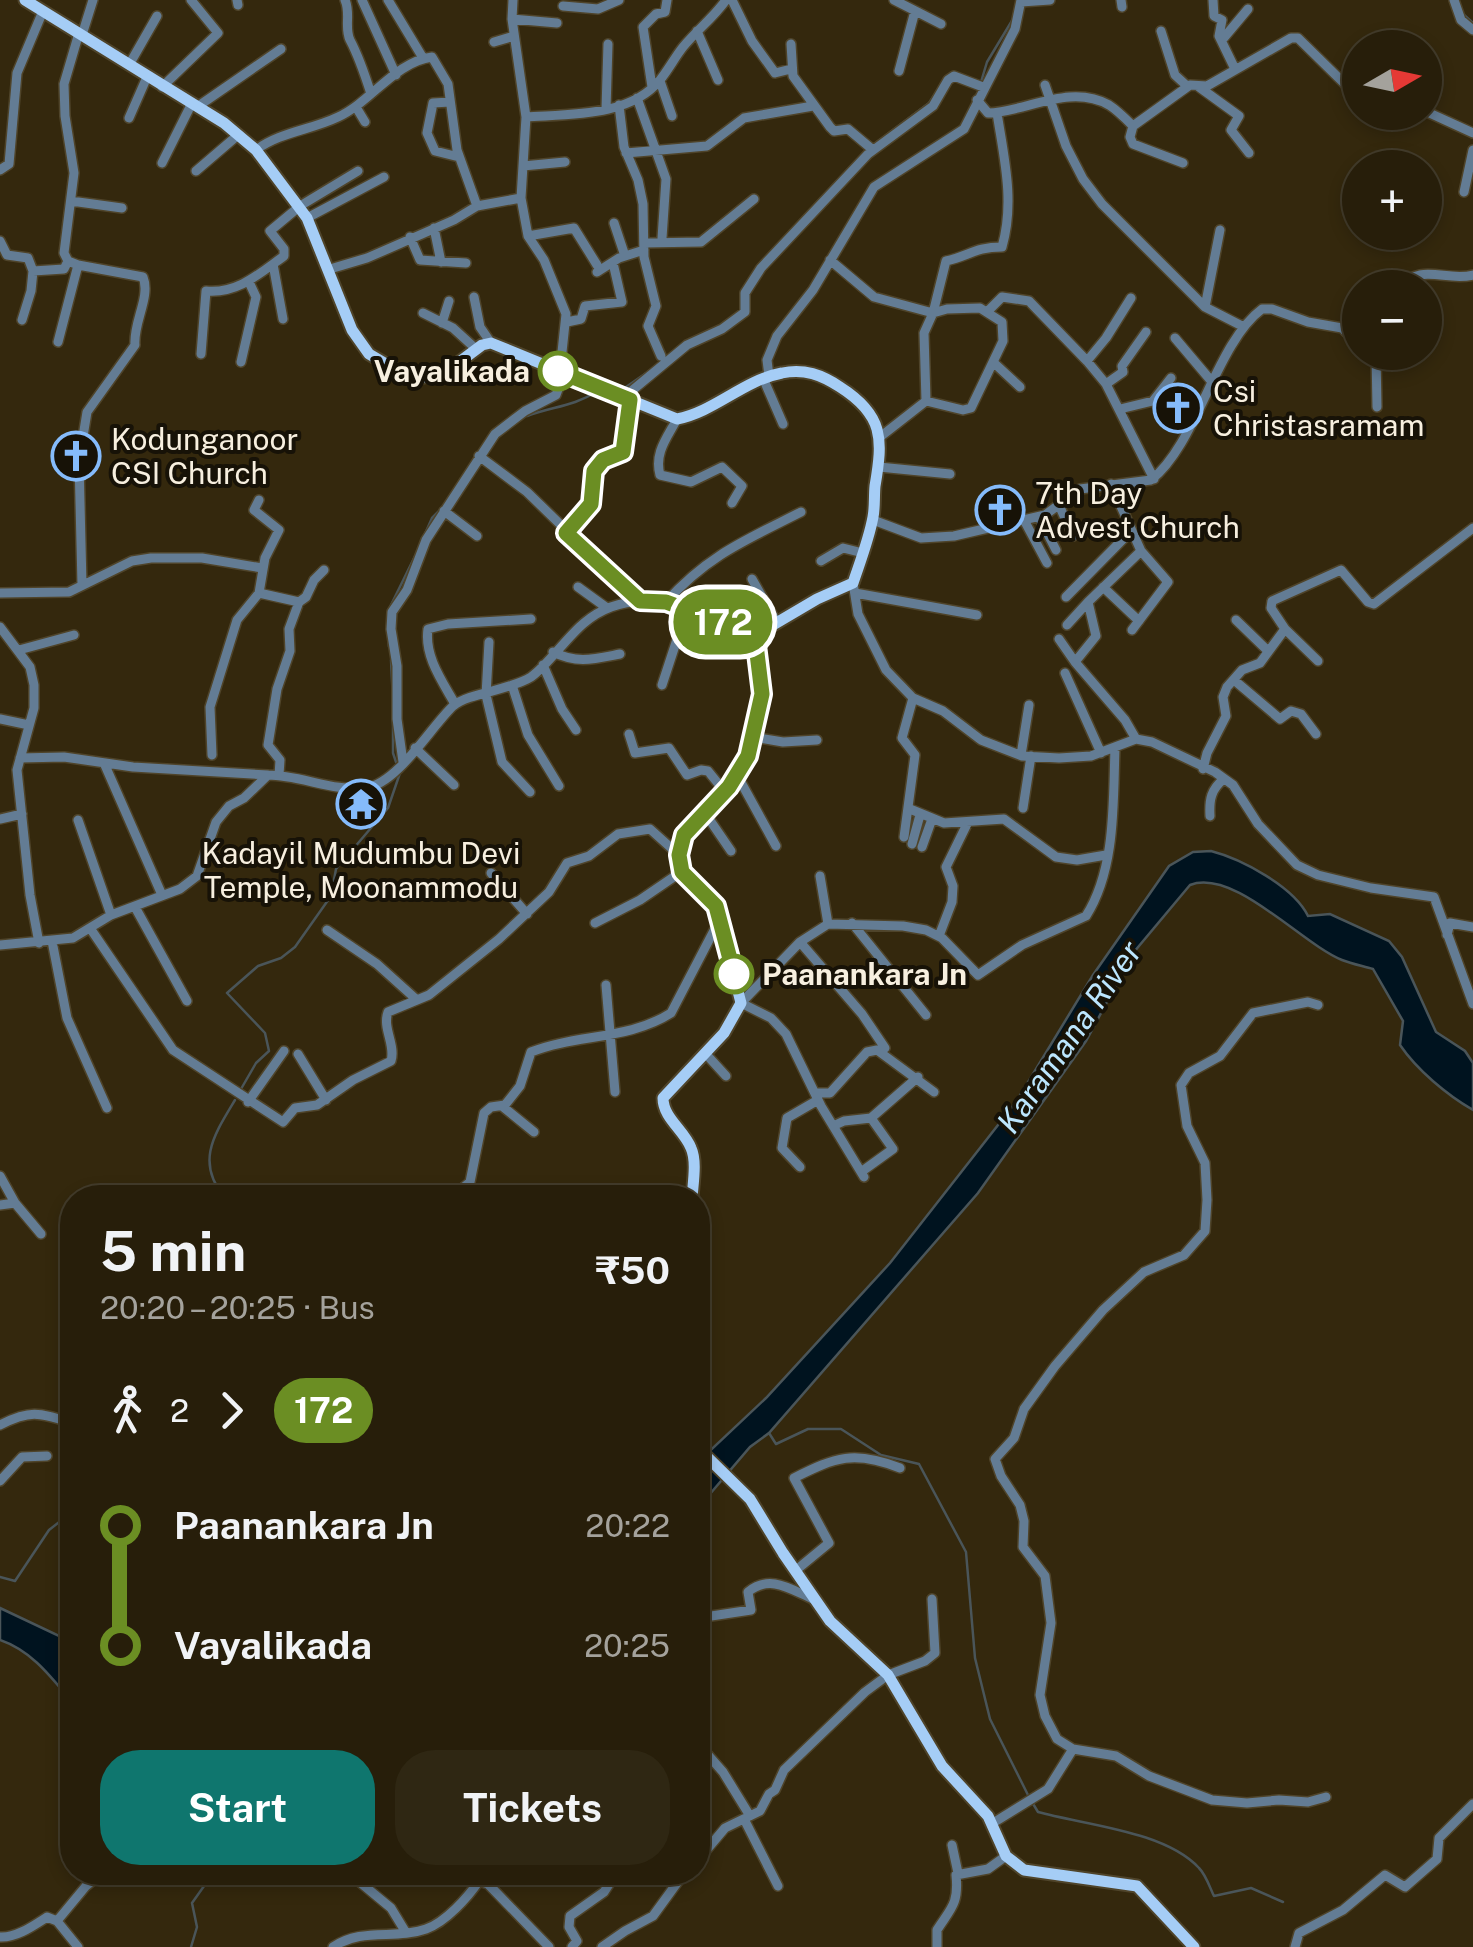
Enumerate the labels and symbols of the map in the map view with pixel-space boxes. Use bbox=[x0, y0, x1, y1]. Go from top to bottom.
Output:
north arrow bbox=[1342, 30, 1442, 130]
marker: Vayalikada bbox=[539, 352, 577, 390]
place label: Vayalikada bbox=[374, 353, 530, 389]
place label: Csi Christasramam bbox=[1213, 373, 1424, 443]
church icon: Csi Christasramam bbox=[1152, 382, 1204, 434]
place label: Kodunganoor CSI Church bbox=[111, 421, 298, 491]
church icon: Kodunganoor CSI Church bbox=[50, 430, 102, 482]
place label: 7th Day Advest Church bbox=[1035, 475, 1240, 545]
church icon: 7th Day Advest Church bbox=[974, 484, 1026, 536]
line badge: 172 bbox=[666, 590, 780, 654]
temple icon: Kadayil Mudumbu Devi Temple, Moonammodu bbox=[335, 778, 387, 830]
place label: Kadayil Mudumbu Devi Temple, Moonammodu bbox=[202, 835, 520, 905]
water label: Karamana River bbox=[989, 933, 1149, 1140]
marker: Paanankara Jn bbox=[715, 955, 753, 993]
place label: Paanankara Jn bbox=[762, 956, 967, 992]

